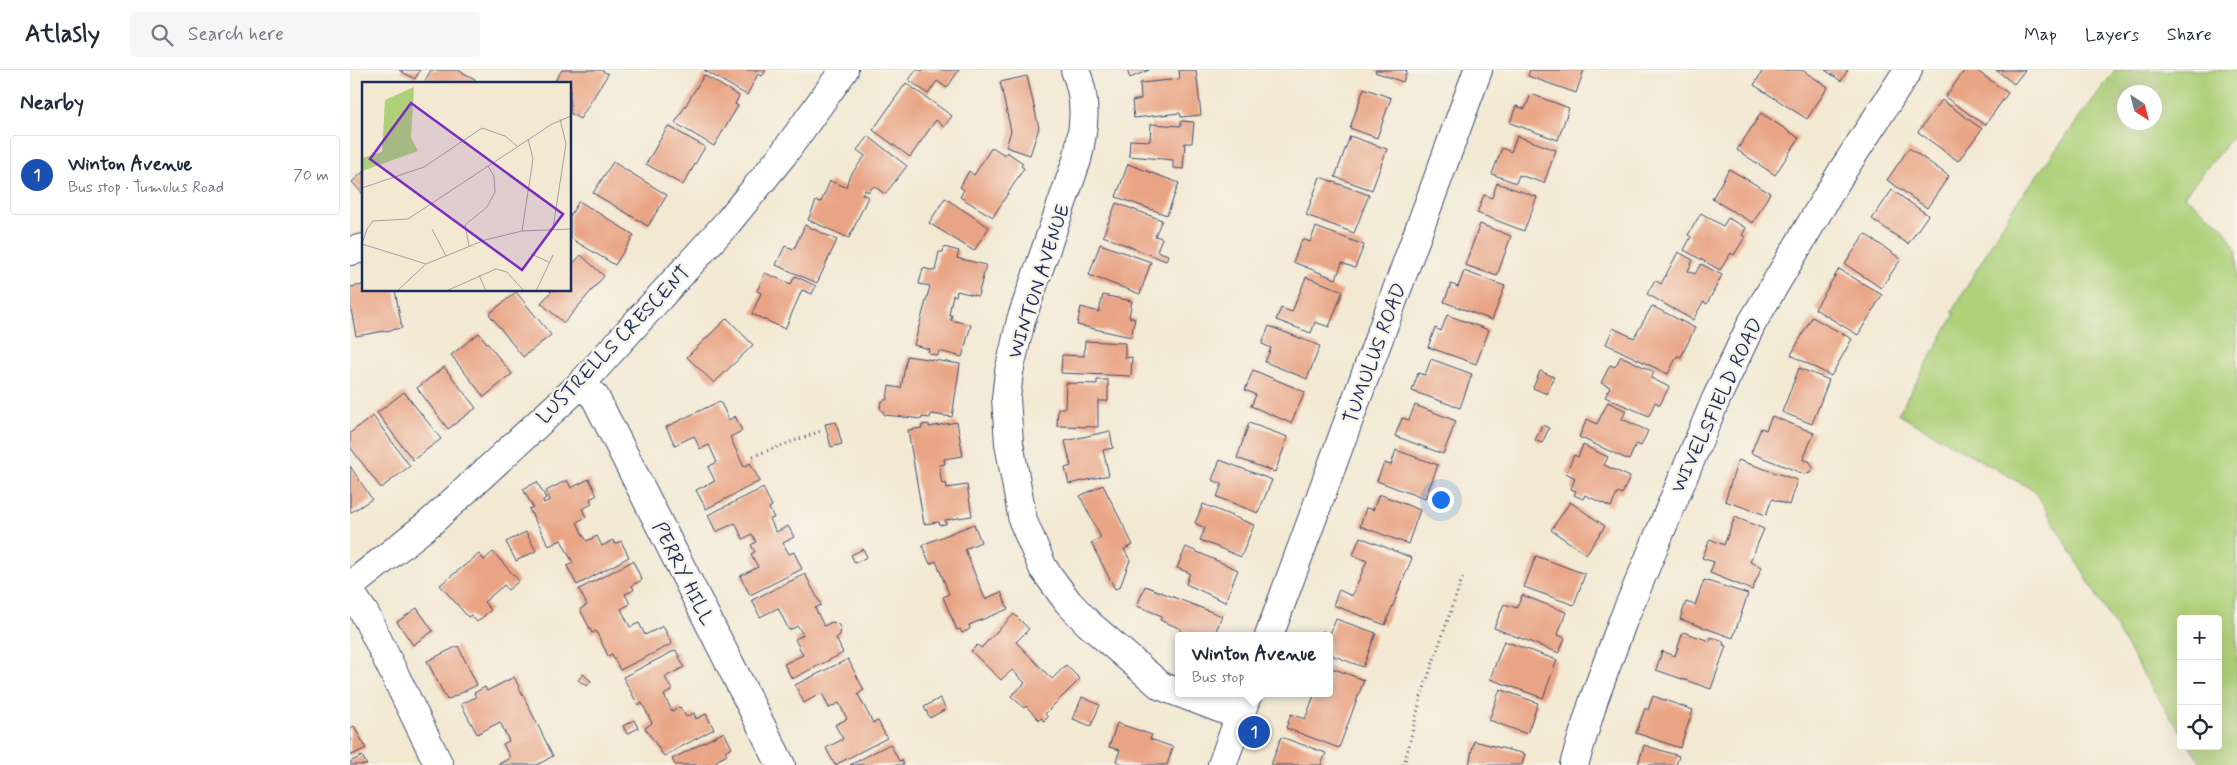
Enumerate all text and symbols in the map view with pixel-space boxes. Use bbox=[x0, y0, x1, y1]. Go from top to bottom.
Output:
search box bbox=[130, 12, 480, 57]
text: Atlasly bbox=[25, 19, 100, 50]
icon: search bbox=[148, 21, 176, 49]
text: Search here bbox=[188, 22, 284, 47]
text: Map bbox=[2024, 23, 2057, 47]
text: Layers bbox=[2085, 23, 2139, 47]
text: Share bbox=[2167, 23, 2212, 47]
inset map bbox=[362, 82, 571, 291]
north arrow bbox=[2117, 85, 2162, 130]
text: Nearby bbox=[20, 89, 84, 117]
text: Winton Avenue bbox=[68, 152, 192, 177]
text: 1 bbox=[33, 165, 41, 186]
text: 70 m bbox=[293, 165, 329, 186]
text: Bus stop · Tumulus Road bbox=[68, 177, 224, 198]
street label: WINTON AVENUE bbox=[1002, 201, 1077, 362]
street label: LUSTRELLS CRESCENT bbox=[531, 260, 697, 430]
street label: TUMULUS ROAD bbox=[1337, 279, 1413, 428]
street label: WIVELSFIELD ROAD bbox=[1665, 314, 1770, 498]
your location bbox=[1428, 487, 1454, 513]
street label: PERRY HILL bbox=[645, 517, 721, 631]
map controls bbox=[2177, 615, 2222, 750]
button: + bbox=[2177, 615, 2222, 660]
popup bbox=[1175, 632, 1333, 697]
text: Winton Avenue bbox=[1192, 642, 1316, 667]
button: − bbox=[2177, 660, 2222, 705]
text: Bus stop bbox=[1192, 667, 1245, 688]
button: locate bbox=[2177, 705, 2222, 750]
pin: 1 bbox=[1238, 713, 1270, 751]

